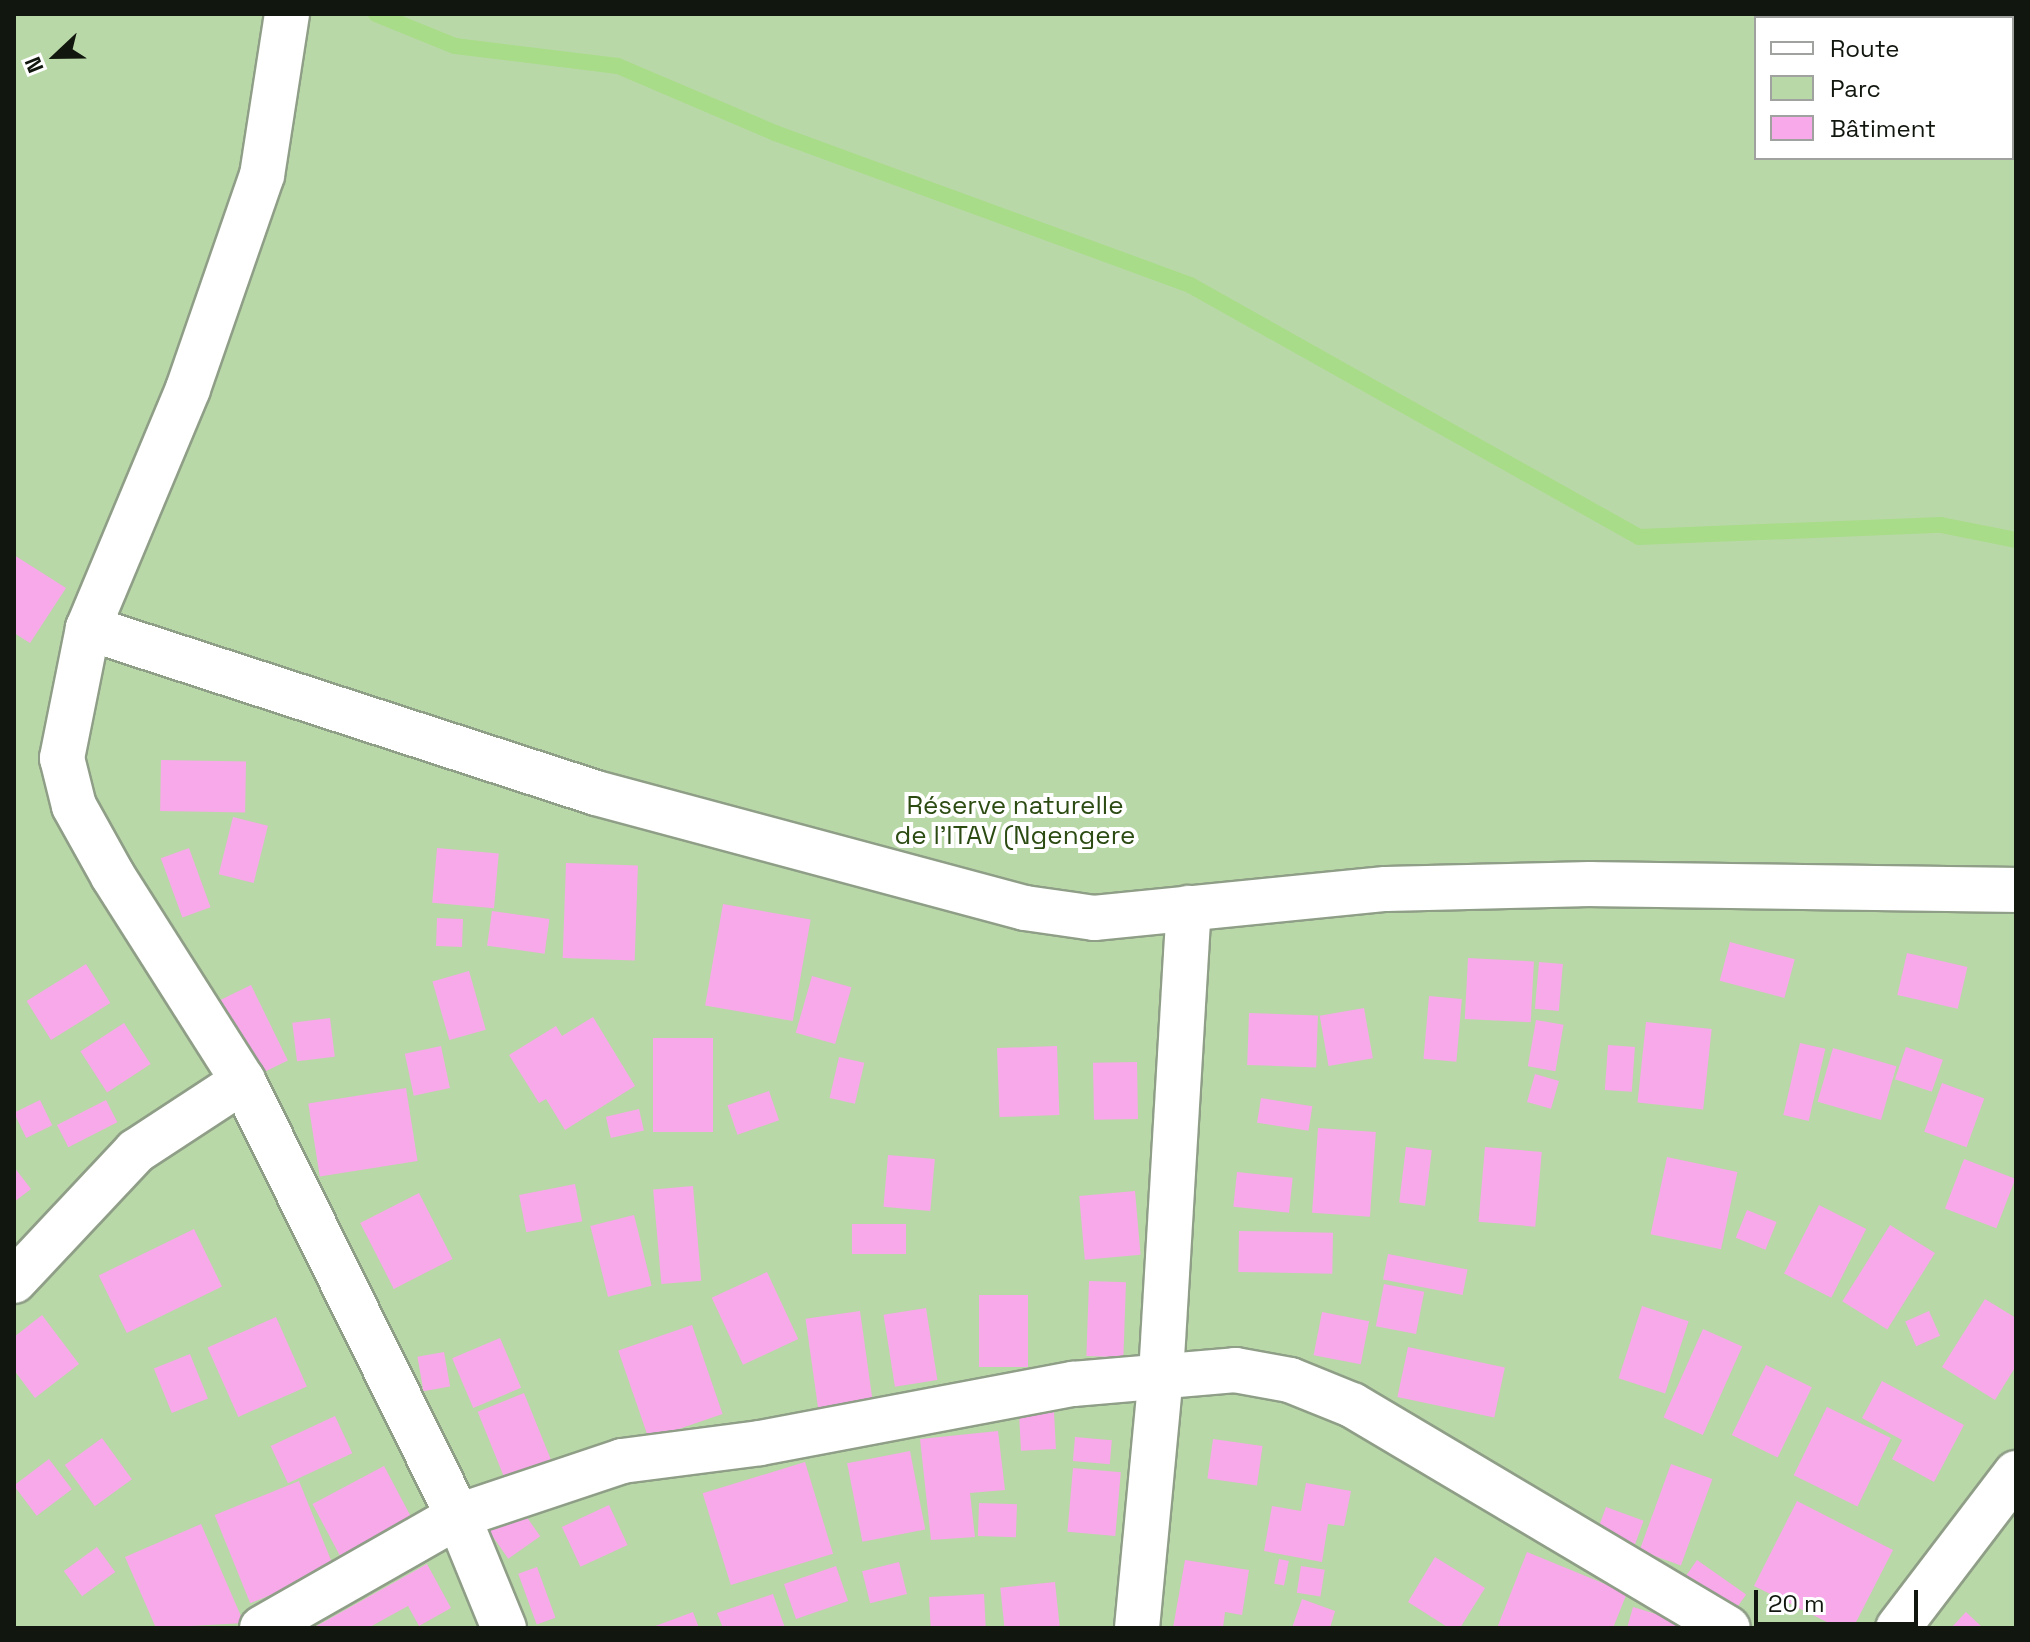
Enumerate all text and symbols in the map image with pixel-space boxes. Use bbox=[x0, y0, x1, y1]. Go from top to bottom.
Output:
north arrow bbox=[16, 16, 96, 96]
legend bbox=[1754, 16, 2014, 160]
text: Route bbox=[1830, 33, 1899, 64]
text: N bbox=[18, 53, 49, 77]
text: Parc bbox=[1830, 73, 1881, 104]
text: Bâtiment bbox=[1830, 113, 1936, 144]
park label: Réserve naturelle de l'ITAV (Ngengere bbox=[894, 790, 1136, 852]
scale bar bbox=[1758, 1574, 1922, 1624]
text: 20 m bbox=[1768, 1588, 1825, 1619]

